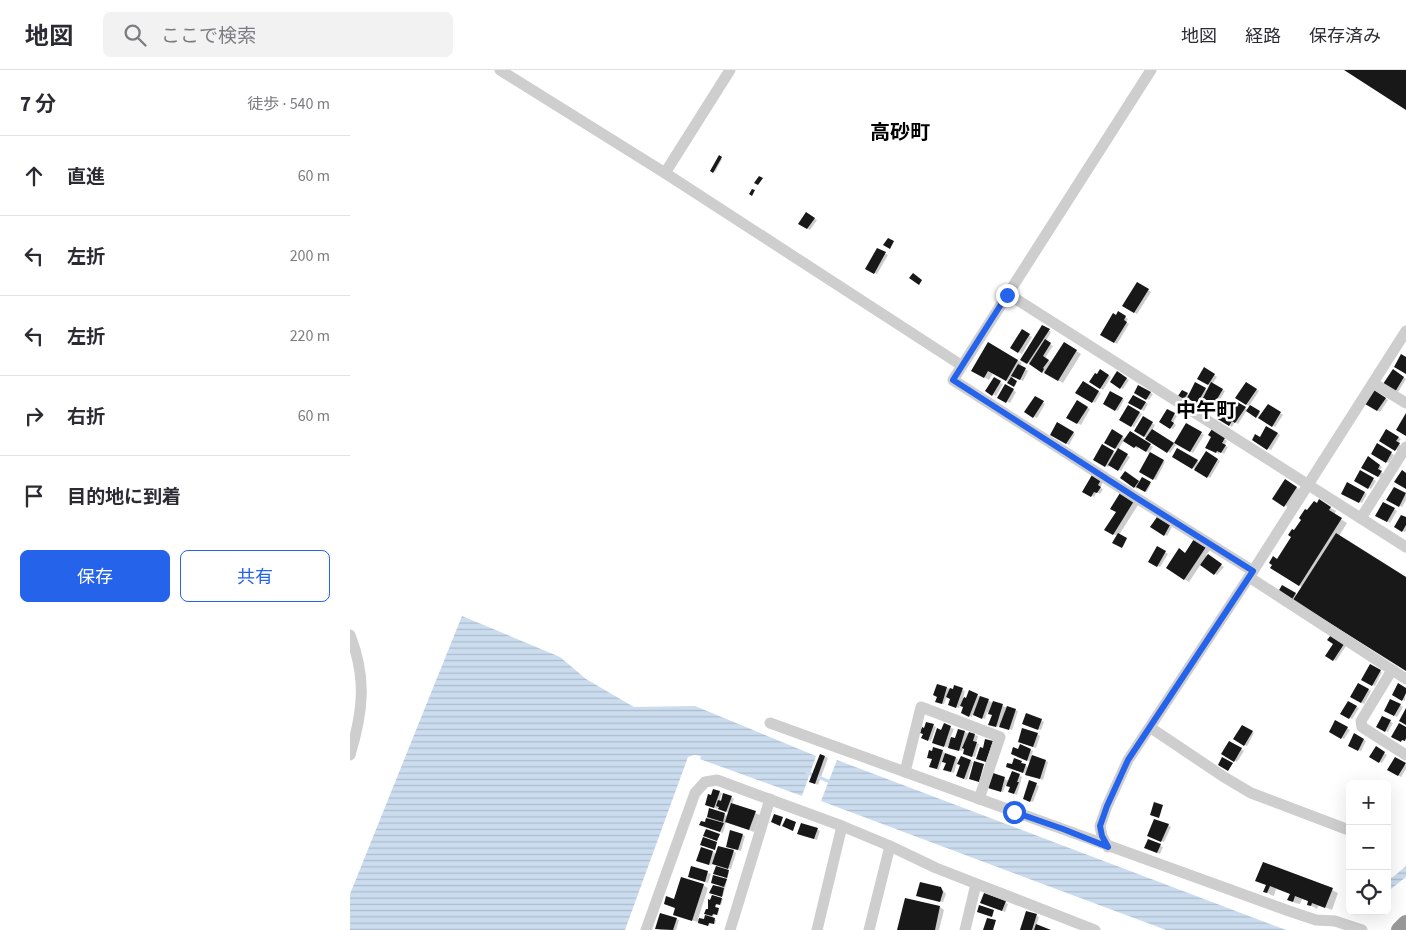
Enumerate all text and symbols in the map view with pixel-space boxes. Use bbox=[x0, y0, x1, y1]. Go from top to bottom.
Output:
search box bbox=[103, 12, 453, 57]
text: 地図 bbox=[25, 19, 73, 54]
icon: search bbox=[121, 21, 149, 49]
text: ここで検索 bbox=[161, 23, 256, 50]
text: 地図 bbox=[1181, 24, 1217, 49]
text: 経路 bbox=[1245, 24, 1281, 49]
text: 保存済み bbox=[1309, 24, 1381, 49]
text: 7 分 bbox=[20, 89, 56, 119]
text: 徒歩 · 540 m bbox=[247, 93, 330, 115]
district label: 高砂町 bbox=[870, 119, 930, 147]
icon: ahead bbox=[20, 162, 48, 190]
text: 直進 bbox=[67, 164, 105, 191]
text: 60 m bbox=[298, 165, 330, 187]
icon: left bbox=[20, 242, 48, 270]
text: 左折 bbox=[67, 244, 105, 271]
text: 200 m bbox=[290, 245, 330, 267]
route end bbox=[996, 284, 1019, 307]
icon: left bbox=[20, 322, 48, 350]
text: 左折 bbox=[67, 324, 105, 351]
text: 220 m bbox=[290, 325, 330, 347]
district label: 中午町 bbox=[1176, 397, 1236, 425]
icon: right bbox=[20, 402, 48, 430]
text: 右折 bbox=[67, 404, 105, 431]
text: 60 m bbox=[298, 405, 330, 427]
icon: arrive bbox=[20, 482, 48, 510]
text: 目的地に到着 bbox=[67, 484, 181, 511]
button: 保存 bbox=[20, 550, 170, 602]
button: 共有 bbox=[180, 550, 330, 602]
map controls bbox=[1346, 780, 1391, 915]
button: + bbox=[1346, 780, 1391, 825]
route start bbox=[1003, 801, 1026, 824]
button: − bbox=[1346, 825, 1391, 870]
button: locate bbox=[1346, 870, 1391, 915]

